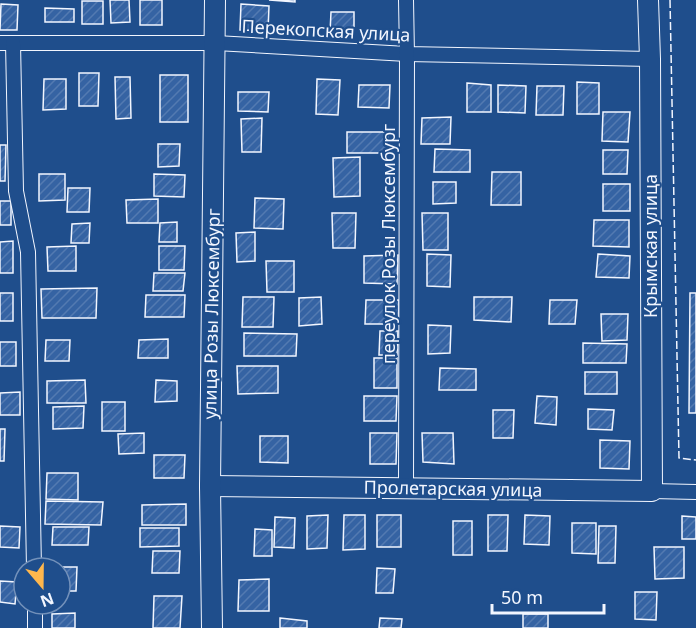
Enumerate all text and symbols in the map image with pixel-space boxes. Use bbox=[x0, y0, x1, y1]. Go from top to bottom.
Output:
street label: Перекопская улица bbox=[241, 14, 411, 46]
street label: переулок Розы Люксембург bbox=[376, 124, 400, 364]
street label: Крымская улица bbox=[638, 174, 662, 318]
street label: улица Розы Люксембург bbox=[197, 208, 225, 420]
street label: Пролетарская улица bbox=[364, 474, 543, 502]
north arrow bbox=[12, 556, 72, 616]
scale bar bbox=[492, 577, 604, 615]
text: 50 m bbox=[501, 585, 543, 609]
text: N bbox=[37, 588, 57, 613]

